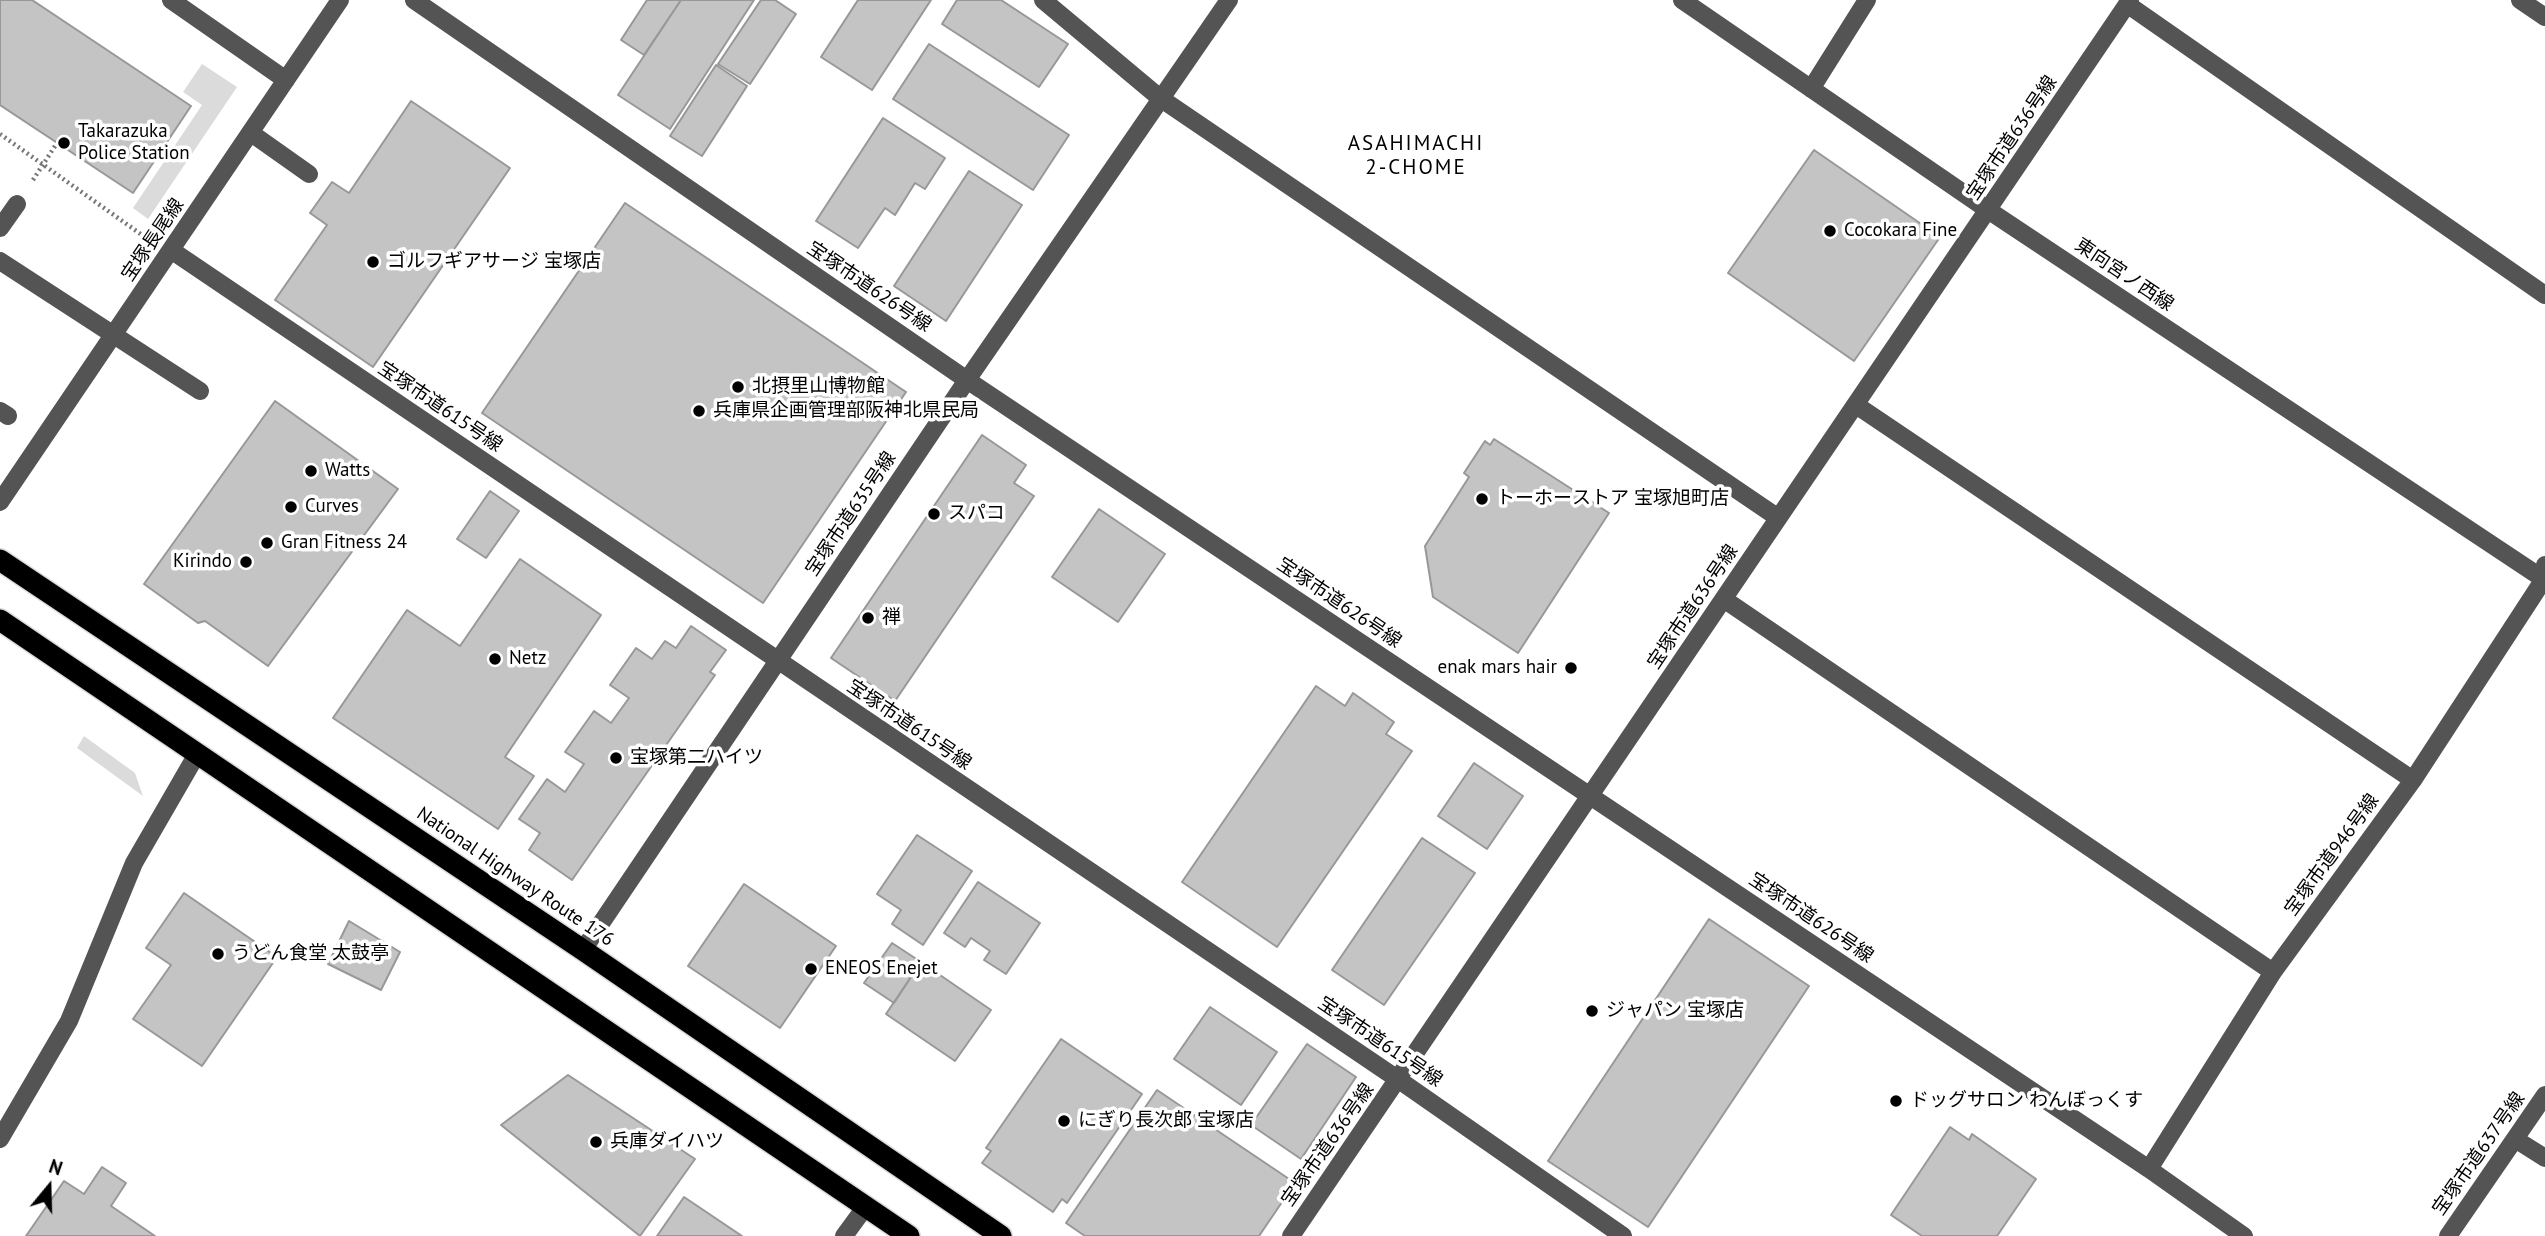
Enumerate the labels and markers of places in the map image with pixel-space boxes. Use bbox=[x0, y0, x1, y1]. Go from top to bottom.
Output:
place label: Takarazuka Police Station bbox=[78, 121, 190, 165]
marker: Takarazuka Police Station bbox=[56, 135, 72, 151]
place label: Cocokara Fine bbox=[1844, 220, 1957, 242]
marker: Cocokara Fine bbox=[1822, 223, 1838, 239]
place label: ゴルフギアサージ 宝塚店 bbox=[387, 251, 601, 273]
marker: ゴルフギアサージ 宝塚店 bbox=[365, 254, 381, 270]
place label: 北摂里山博物館 bbox=[752, 376, 885, 398]
marker: 北摂里山博物館 bbox=[730, 379, 746, 395]
place label: 兵庫県企画管理部阪神北県民局 bbox=[713, 400, 979, 422]
marker: 兵庫県企画管理部阪神北県民局 bbox=[691, 403, 707, 419]
place label: Watts bbox=[325, 460, 370, 482]
marker: Watts bbox=[303, 463, 319, 479]
place label: トーホーストア 宝塚旭町店 bbox=[1496, 488, 1729, 510]
marker: トーホーストア 宝塚旭町店 bbox=[1474, 491, 1490, 507]
place label: Curves bbox=[305, 496, 359, 518]
marker: Curves bbox=[283, 499, 299, 515]
place label: スパコ bbox=[948, 503, 1005, 525]
marker: スパコ bbox=[926, 506, 942, 522]
place label: Gran Fitness 24 bbox=[281, 532, 407, 554]
marker: Gran Fitness 24 bbox=[259, 535, 275, 551]
place label: Kirindo bbox=[173, 551, 232, 573]
marker: Kirindo bbox=[238, 554, 254, 570]
place label: 禅 bbox=[882, 607, 901, 629]
marker: 禅 bbox=[860, 610, 876, 626]
place label: Netz bbox=[509, 648, 546, 670]
marker: Netz bbox=[487, 651, 503, 667]
place label: enak mars hair bbox=[1438, 657, 1557, 679]
marker: enak mars hair bbox=[1563, 660, 1579, 676]
place label: 宝塚第二ハイツ bbox=[630, 747, 763, 769]
marker: 宝塚第二ハイツ bbox=[608, 750, 624, 766]
place label: うどん食堂 太鼓亭 bbox=[232, 943, 389, 965]
marker: うどん食堂 太鼓亭 bbox=[210, 946, 226, 962]
place label: ENEOS Enejet bbox=[825, 958, 938, 980]
marker: ENEOS Enejet bbox=[803, 961, 819, 977]
place label: ジャパン 宝塚店 bbox=[1606, 1000, 1744, 1022]
marker: ジャパン 宝塚店 bbox=[1584, 1003, 1600, 1019]
place label: ドッグサロン わんぼっくす bbox=[1910, 1090, 2143, 1112]
marker: ドッグサロン わんぼっくす bbox=[1888, 1093, 1904, 1109]
place label: にぎり長次郎 宝塚店 bbox=[1078, 1110, 1254, 1132]
marker: にぎり長次郎 宝塚店 bbox=[1056, 1113, 1072, 1129]
place label: 兵庫ダイハツ bbox=[610, 1131, 724, 1153]
marker: 兵庫ダイハツ bbox=[588, 1134, 604, 1150]

